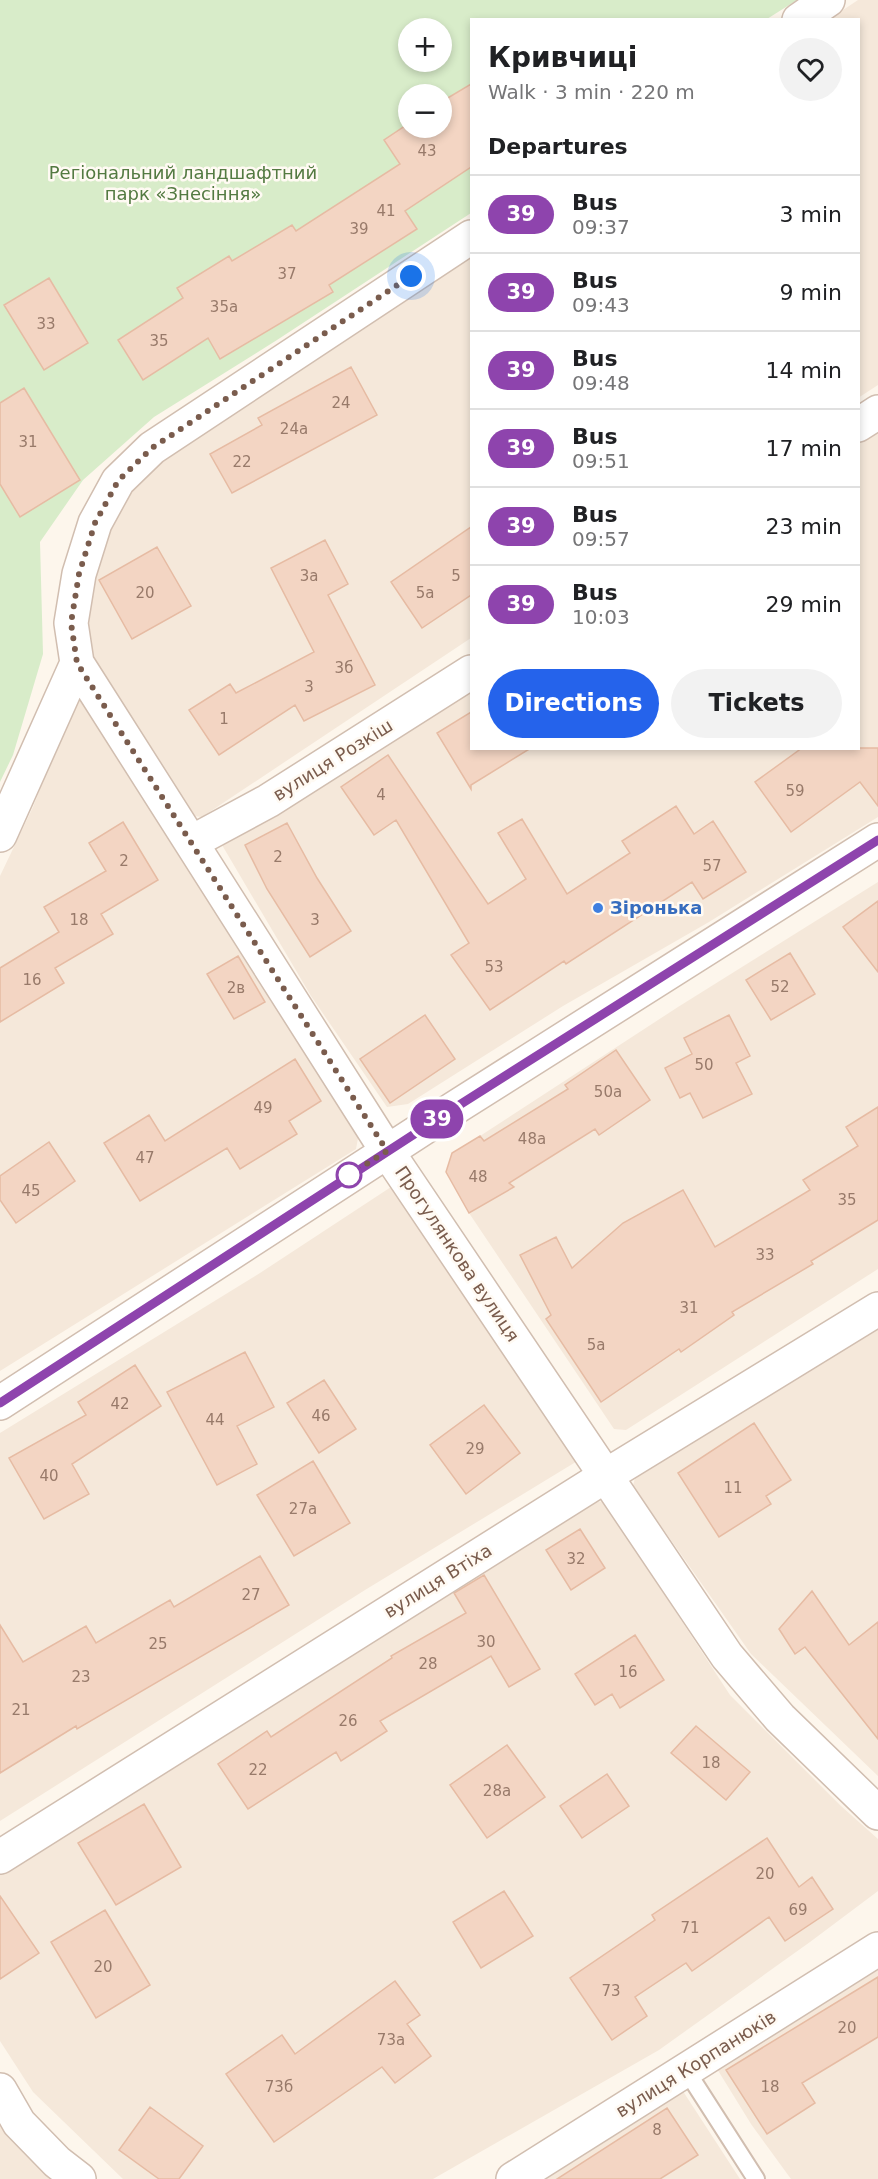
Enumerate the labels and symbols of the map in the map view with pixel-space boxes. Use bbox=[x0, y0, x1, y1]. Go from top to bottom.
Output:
house number: 43 bbox=[417, 142, 437, 160]
park label: Регіональний ландшафтний парк «Знесіння» bbox=[49, 162, 317, 204]
house number: 41 bbox=[376, 202, 396, 220]
house number: 39 bbox=[349, 220, 369, 238]
your location bbox=[396, 261, 426, 291]
house number: 37 bbox=[277, 265, 297, 283]
house number: 35а bbox=[210, 298, 238, 316]
house number: 33 bbox=[36, 315, 56, 333]
house number: 35 bbox=[149, 332, 169, 350]
house number: 24 bbox=[331, 394, 351, 412]
house number: 24а bbox=[280, 420, 308, 438]
house number: 31 bbox=[18, 433, 38, 451]
house number: 22 bbox=[232, 453, 252, 471]
house number: 3а bbox=[300, 567, 318, 585]
house number: 5 bbox=[451, 567, 461, 585]
house number: 20 bbox=[135, 584, 155, 602]
house number: 5а bbox=[416, 584, 434, 602]
house number: 3б bbox=[335, 659, 353, 677]
house number: 3 bbox=[304, 678, 314, 696]
house number: 1 bbox=[219, 710, 229, 728]
street label: вулиця Розкіш bbox=[269, 714, 396, 805]
house number: 59 bbox=[785, 782, 805, 800]
house number: 4 bbox=[376, 786, 386, 804]
house number: 2 bbox=[273, 848, 283, 866]
house number: 2 bbox=[119, 852, 129, 870]
house number: 57 bbox=[702, 857, 722, 875]
place label: Зіронька bbox=[610, 897, 702, 918]
marker: Зіронька bbox=[591, 901, 605, 915]
house number: 18 bbox=[69, 911, 89, 929]
house number: 3 bbox=[310, 911, 320, 929]
house number: 53 bbox=[484, 958, 504, 976]
house number: 16 bbox=[22, 971, 42, 989]
house number: 52 bbox=[770, 978, 790, 996]
house number: 2в bbox=[227, 979, 245, 997]
house number: 50 bbox=[694, 1056, 714, 1074]
house number: 50а bbox=[594, 1083, 622, 1101]
house number: 49 bbox=[253, 1099, 273, 1117]
line badge: 39 bbox=[410, 1100, 464, 1138]
house number: 48а bbox=[518, 1130, 546, 1148]
house number: 47 bbox=[135, 1149, 155, 1167]
unlabelled marker bbox=[336, 1162, 362, 1188]
street label: Прогулянкова вулиця bbox=[391, 1162, 524, 1345]
house number: 48 bbox=[468, 1168, 488, 1186]
house number: 45 bbox=[21, 1182, 41, 1200]
house number: 35 bbox=[837, 1191, 857, 1209]
house number: 33 bbox=[755, 1246, 775, 1264]
house number: 31 bbox=[679, 1299, 699, 1317]
house number: 5а bbox=[587, 1336, 605, 1354]
house number: 42 bbox=[110, 1395, 130, 1413]
house number: 46 bbox=[311, 1407, 331, 1425]
house number: 44 bbox=[205, 1411, 225, 1429]
house number: 29 bbox=[465, 1440, 485, 1458]
house number: 40 bbox=[39, 1467, 59, 1485]
house number: 11 bbox=[723, 1479, 743, 1497]
house number: 27а bbox=[289, 1500, 317, 1518]
street label: вулиця Втіха bbox=[380, 1539, 495, 1622]
house number: 32 bbox=[566, 1550, 586, 1568]
house number: 27 bbox=[241, 1586, 261, 1604]
house number: 30 bbox=[476, 1633, 496, 1651]
house number: 25 bbox=[148, 1635, 168, 1653]
house number: 28 bbox=[418, 1655, 438, 1673]
house number: 16 bbox=[618, 1663, 638, 1681]
house number: 23 bbox=[71, 1668, 91, 1686]
house number: 21 bbox=[11, 1701, 31, 1719]
house number: 26 bbox=[338, 1712, 358, 1730]
house number: 18 bbox=[701, 1754, 721, 1772]
house number: 22 bbox=[248, 1761, 268, 1779]
house number: 28а bbox=[483, 1782, 511, 1800]
house number: 20 bbox=[755, 1865, 775, 1883]
house number: 69 bbox=[788, 1901, 808, 1919]
house number: 71 bbox=[680, 1919, 700, 1937]
house number: 20 bbox=[93, 1958, 113, 1976]
house number: 73 bbox=[601, 1982, 621, 2000]
street label: вулиця Корпанюків bbox=[612, 2006, 780, 2121]
house number: 20 bbox=[837, 2019, 857, 2037]
house number: 73а bbox=[377, 2031, 405, 2049]
house number: 73б bbox=[265, 2078, 293, 2096]
house number: 18 bbox=[760, 2078, 780, 2096]
house number: 8 bbox=[652, 2121, 662, 2139]

